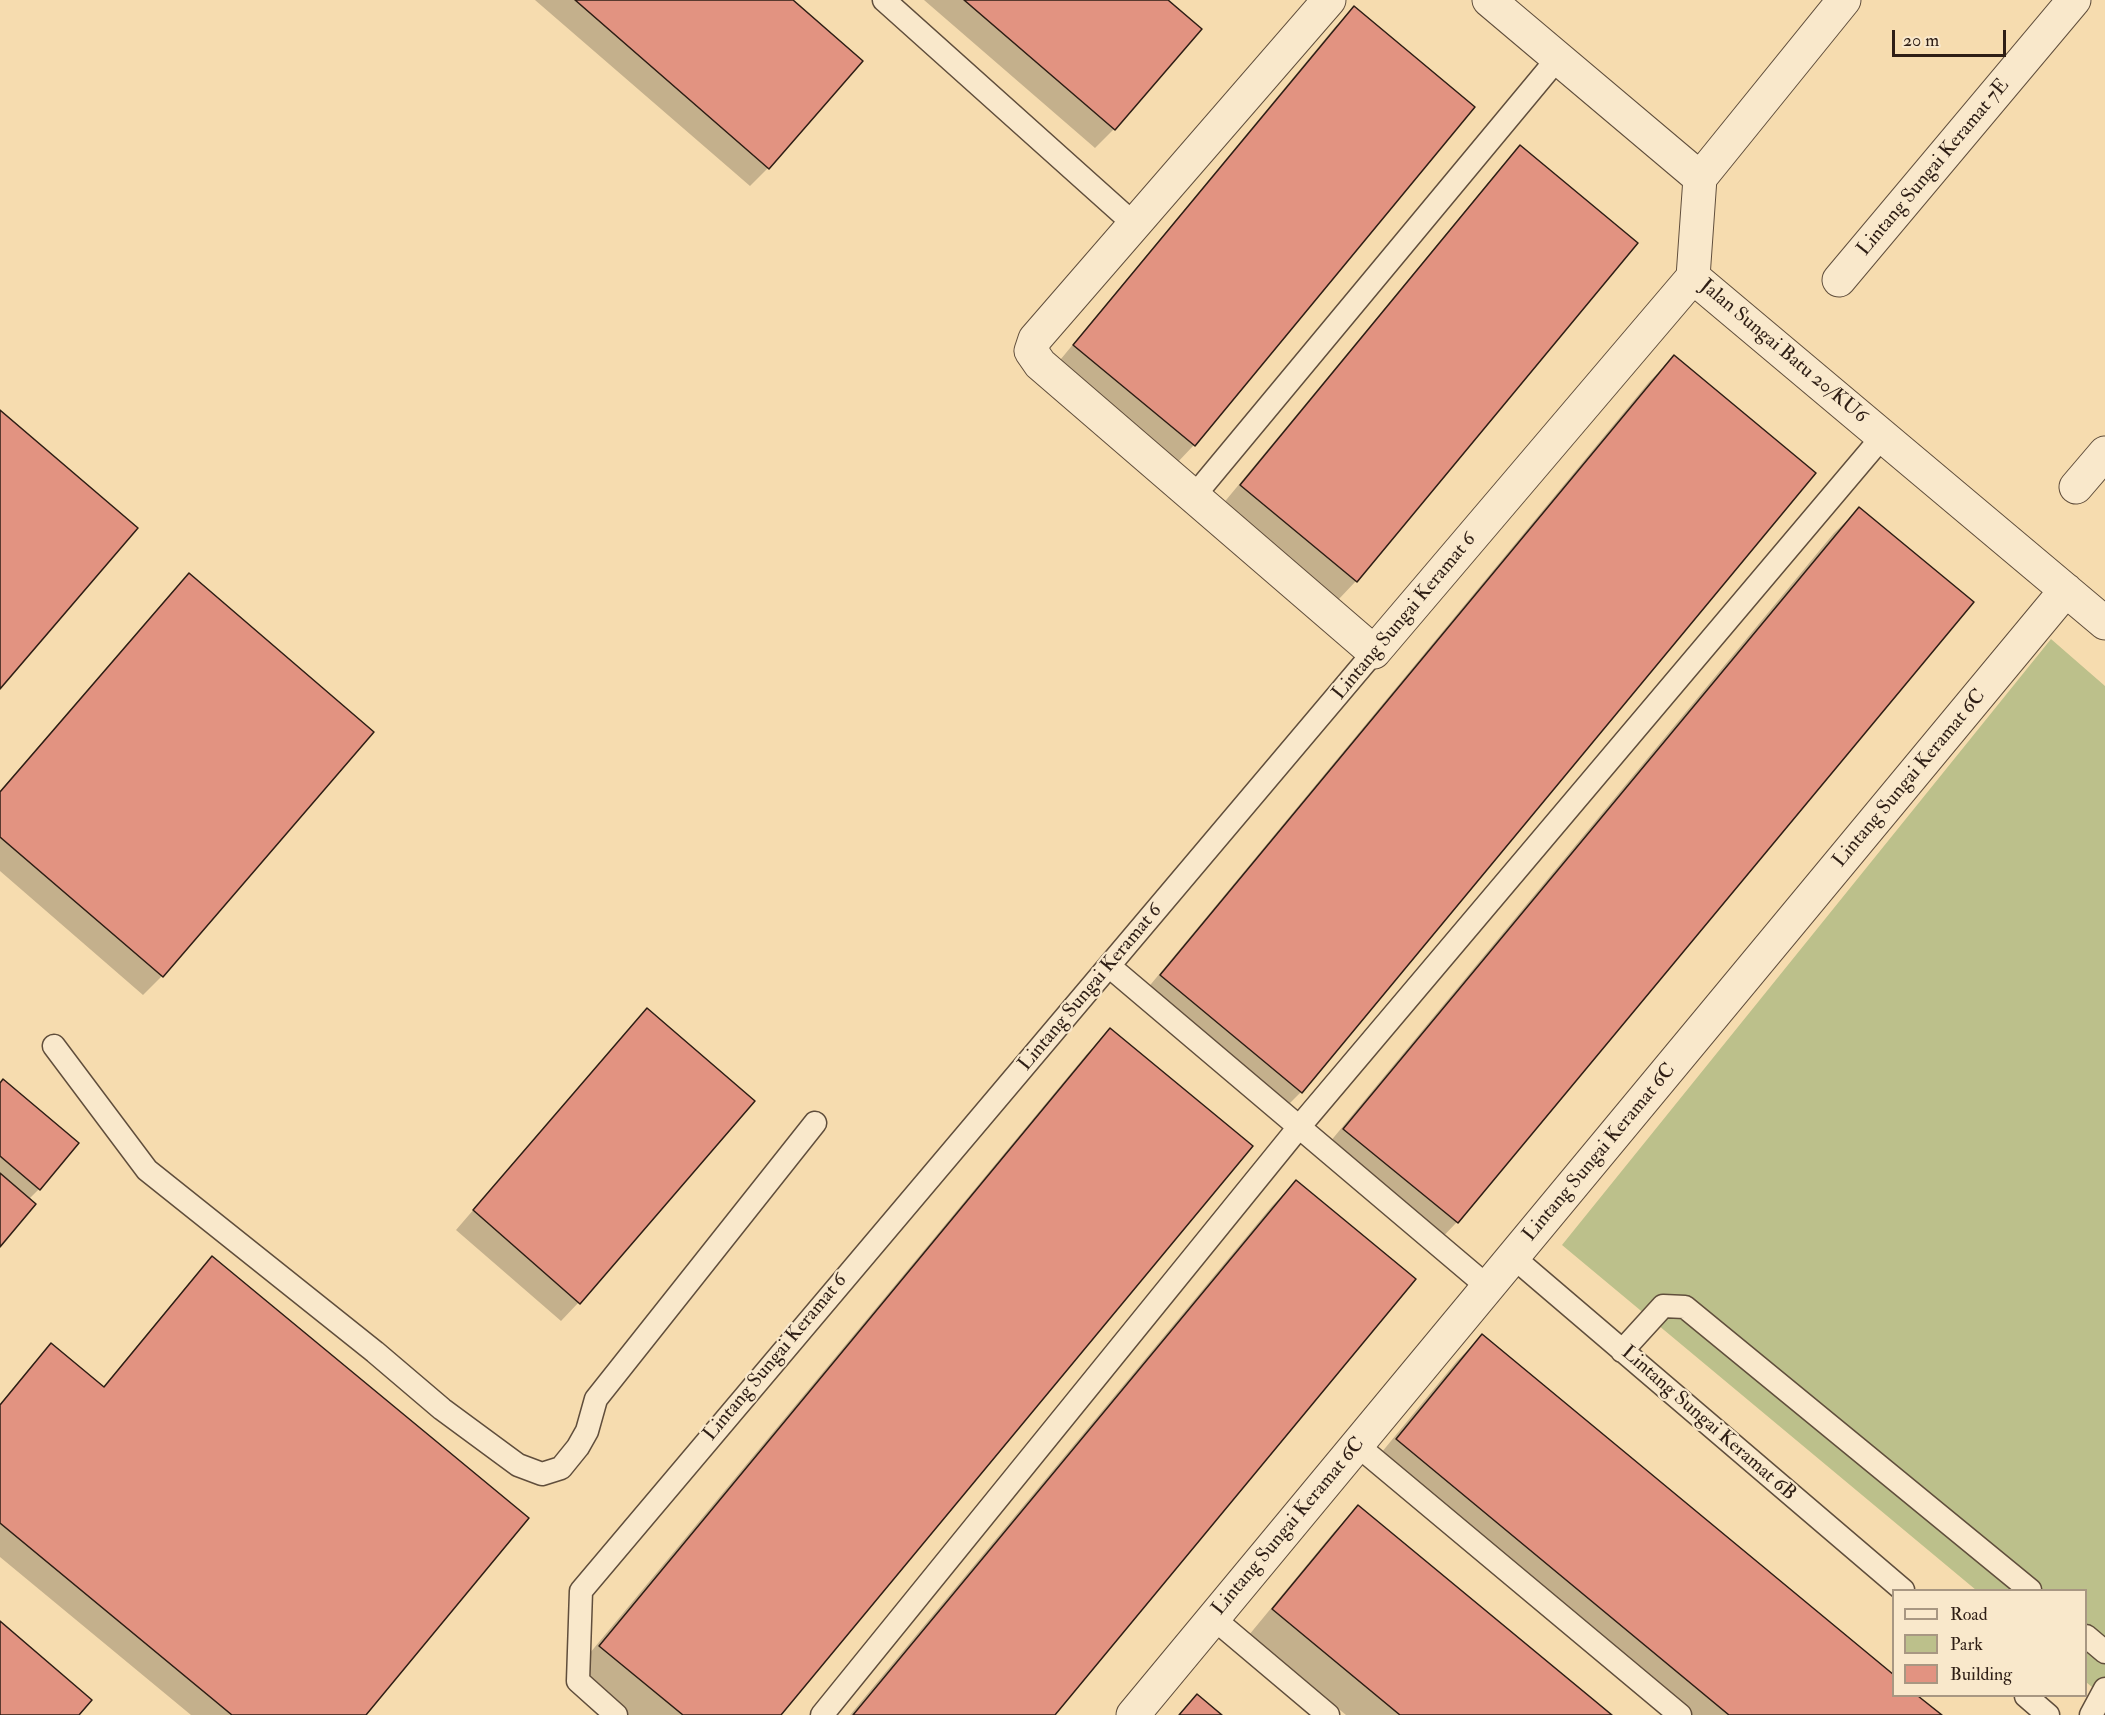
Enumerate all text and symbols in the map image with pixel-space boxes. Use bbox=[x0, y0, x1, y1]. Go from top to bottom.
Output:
scale bar bbox=[1895, 18, 2009, 56]
text: 20 m bbox=[1903, 29, 1939, 52]
street label: Lintang Sungai Keramat 7E bbox=[1853, 74, 2015, 262]
street label: Jalan Sungai Batu 20/KU6 bbox=[1694, 275, 1872, 429]
street label: Lintang Sungai Keramat 6 bbox=[1328, 529, 1482, 705]
street label: Lintang Sungai Keramat 6C bbox=[1828, 685, 1992, 873]
street label: Lintang Sungai Keramat 6 bbox=[1014, 900, 1168, 1076]
street label: Lintang Sungai Keramat 6C bbox=[1518, 1059, 1682, 1247]
street label: Lintang Sungai Keramat 6 bbox=[699, 1270, 853, 1446]
street label: Lintang Sungai Keramat 6B bbox=[1616, 1342, 1800, 1506]
street label: Lintang Sungai Keramat 6C bbox=[1207, 1433, 1371, 1621]
legend bbox=[1892, 1589, 2087, 1697]
text: Road bbox=[1950, 1603, 1988, 1626]
text: Park bbox=[1950, 1633, 1983, 1656]
text: Building bbox=[1950, 1663, 2012, 1686]

